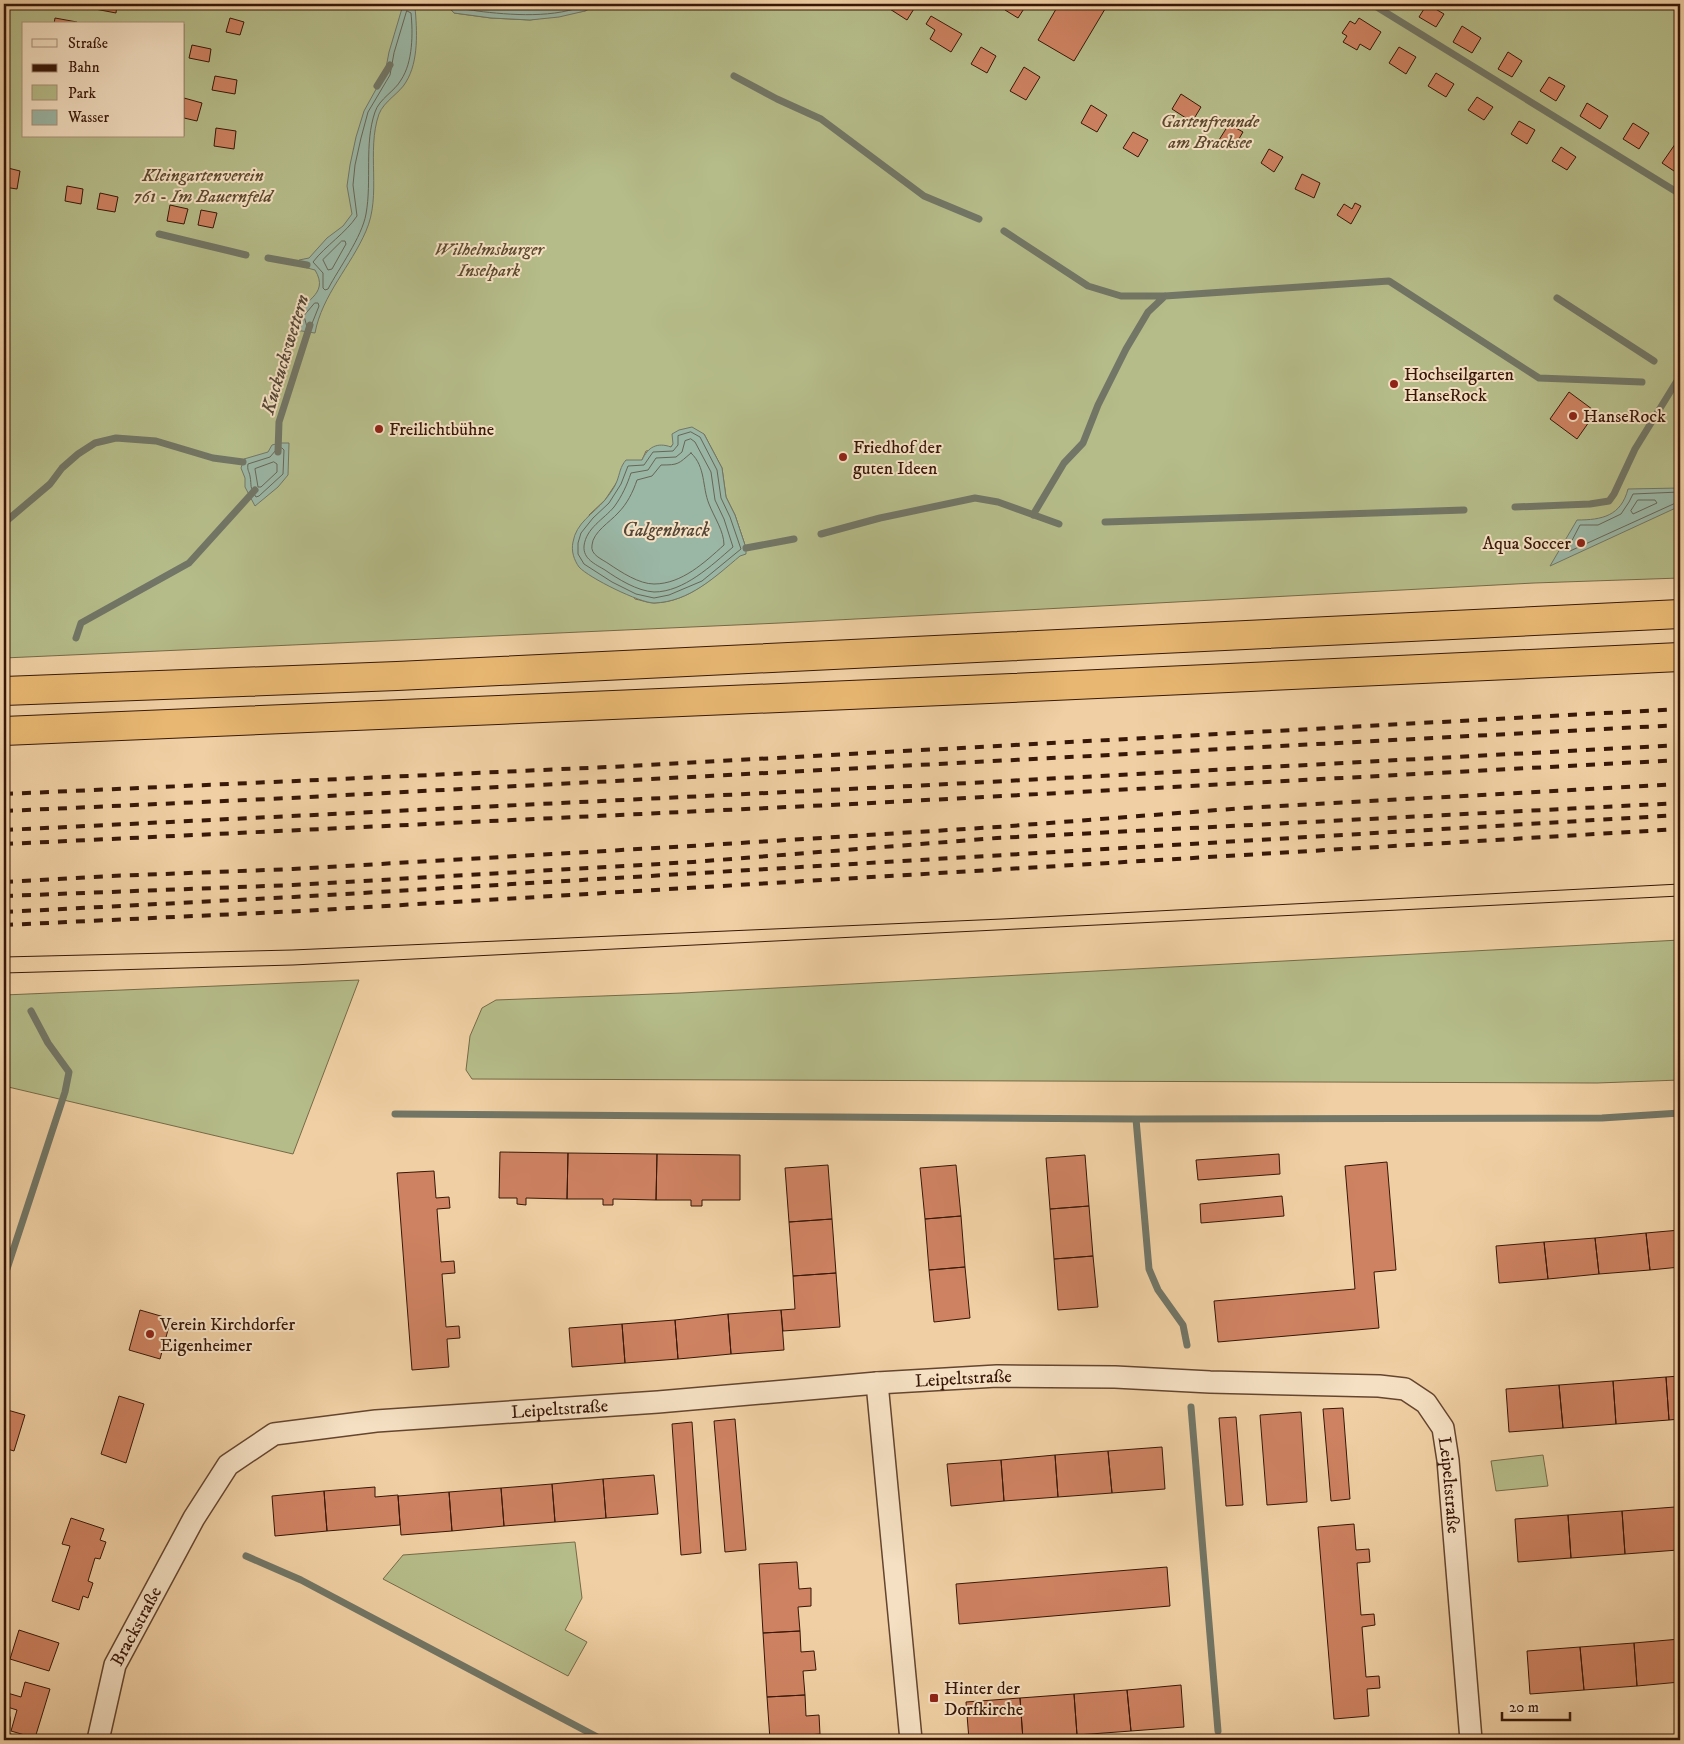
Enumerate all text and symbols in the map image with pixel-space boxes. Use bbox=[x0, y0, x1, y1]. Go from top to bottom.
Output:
legend bbox=[22, 22, 185, 138]
text: Straße bbox=[68, 34, 108, 53]
text: Bahn bbox=[68, 58, 100, 77]
text: Park bbox=[68, 84, 97, 103]
text: Wasser bbox=[67, 108, 109, 127]
park label: Gartenfreunde am Bracksee bbox=[1161, 111, 1260, 154]
park label: Kleingartenverein 761 - Im Bauernfeld bbox=[134, 165, 274, 208]
park label: Wilhelmsburger Inselpark bbox=[434, 239, 545, 282]
water label: Kuckuckswettern bbox=[256, 292, 315, 418]
place label: Hochseilgarten HanseRock bbox=[1404, 364, 1515, 407]
marker: Hochseilgarten HanseRock bbox=[1388, 378, 1400, 390]
place label: HanseRock bbox=[1583, 406, 1666, 428]
marker: HanseRock bbox=[1567, 410, 1579, 422]
place label: Freilichtbühne bbox=[389, 419, 494, 441]
marker: Freilichtbühne bbox=[373, 423, 385, 435]
place label: Friedhof der guten Ideen bbox=[853, 437, 942, 480]
marker: Friedhof der guten Ideen bbox=[837, 451, 849, 463]
water label: Galgenbrack bbox=[622, 519, 710, 542]
place label: Aqua Soccer bbox=[1483, 533, 1571, 555]
marker: Aqua Soccer bbox=[1575, 537, 1587, 549]
place label: Verein Kirchdorfer Eigenheimer bbox=[159, 1314, 295, 1357]
marker: Verein Kirchdorfer Eigenheimer bbox=[144, 1328, 156, 1340]
street label: Leipeltstraße bbox=[914, 1366, 1012, 1393]
street label: Leipeltstraße bbox=[510, 1395, 609, 1424]
street label: Leipeltstraße bbox=[1433, 1435, 1464, 1534]
street label: Brackstraße bbox=[107, 1583, 167, 1670]
place label: Hinter der Dorfkirche bbox=[944, 1678, 1023, 1721]
scale bar bbox=[1502, 1689, 1569, 1721]
marker: Hinter der Dorfkirche bbox=[928, 1692, 940, 1704]
text: 20 m bbox=[1509, 1698, 1539, 1717]

